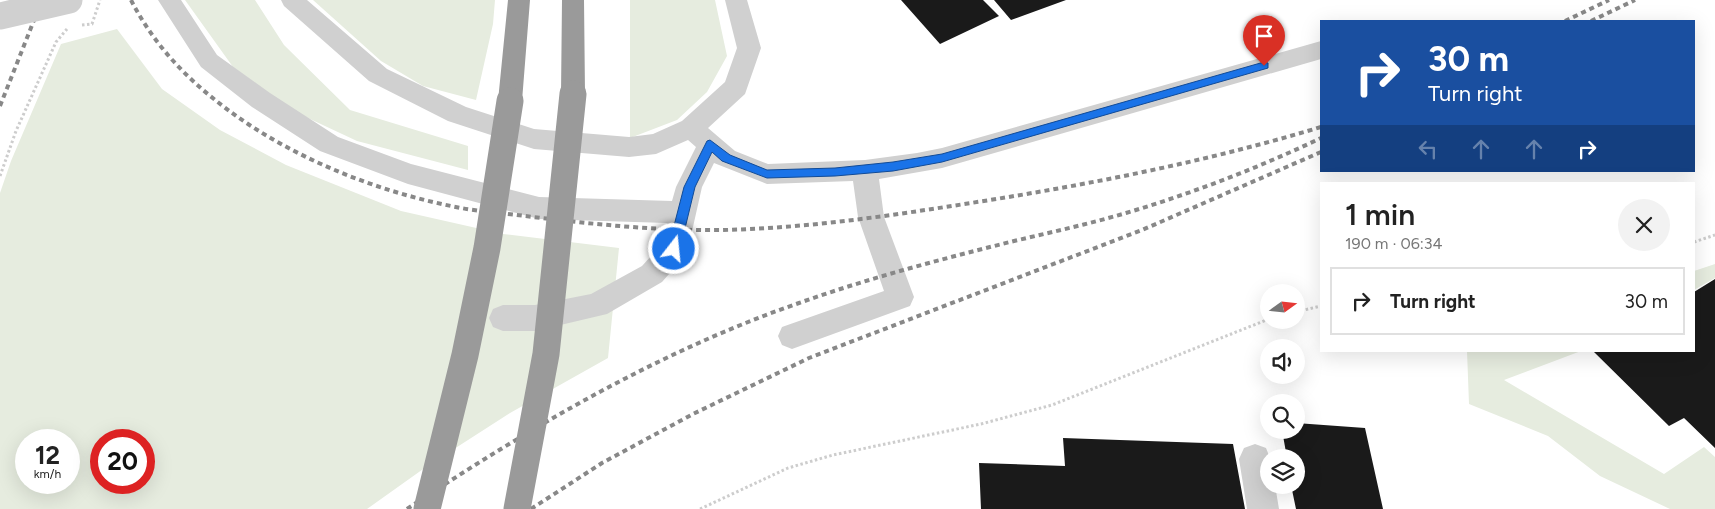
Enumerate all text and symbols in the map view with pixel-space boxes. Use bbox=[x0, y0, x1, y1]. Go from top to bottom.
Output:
pin bbox=[1243, 15, 1285, 66]
icon: arrive bbox=[1250, 22, 1278, 50]
text: 30 m bbox=[1428, 38, 1509, 80]
icon: right bbox=[1345, 40, 1410, 105]
text: Turn right bbox=[1428, 80, 1523, 107]
icon: left bbox=[1414, 135, 1442, 163]
icon: ahead bbox=[1467, 135, 1495, 163]
icon: ahead bbox=[1520, 135, 1548, 163]
icon: right bbox=[1573, 135, 1601, 163]
text: 1 min bbox=[1345, 196, 1415, 233]
button: close bbox=[1618, 199, 1670, 251]
position arrow bbox=[647, 222, 699, 274]
text: 190 m · 06:34 bbox=[1345, 234, 1442, 253]
north arrow bbox=[1260, 284, 1305, 329]
map controls bbox=[1260, 284, 1305, 494]
icon: right bbox=[1347, 287, 1375, 315]
text: Turn right bbox=[1390, 290, 1476, 313]
text: 30 m bbox=[1625, 290, 1668, 313]
button: sound bbox=[1260, 339, 1305, 384]
button: search bbox=[1260, 394, 1305, 439]
speed limit sign: 20 bbox=[90, 429, 155, 494]
text: 12 bbox=[35, 440, 60, 470]
button: layers bbox=[1260, 449, 1305, 494]
text: km/h bbox=[34, 467, 61, 481]

